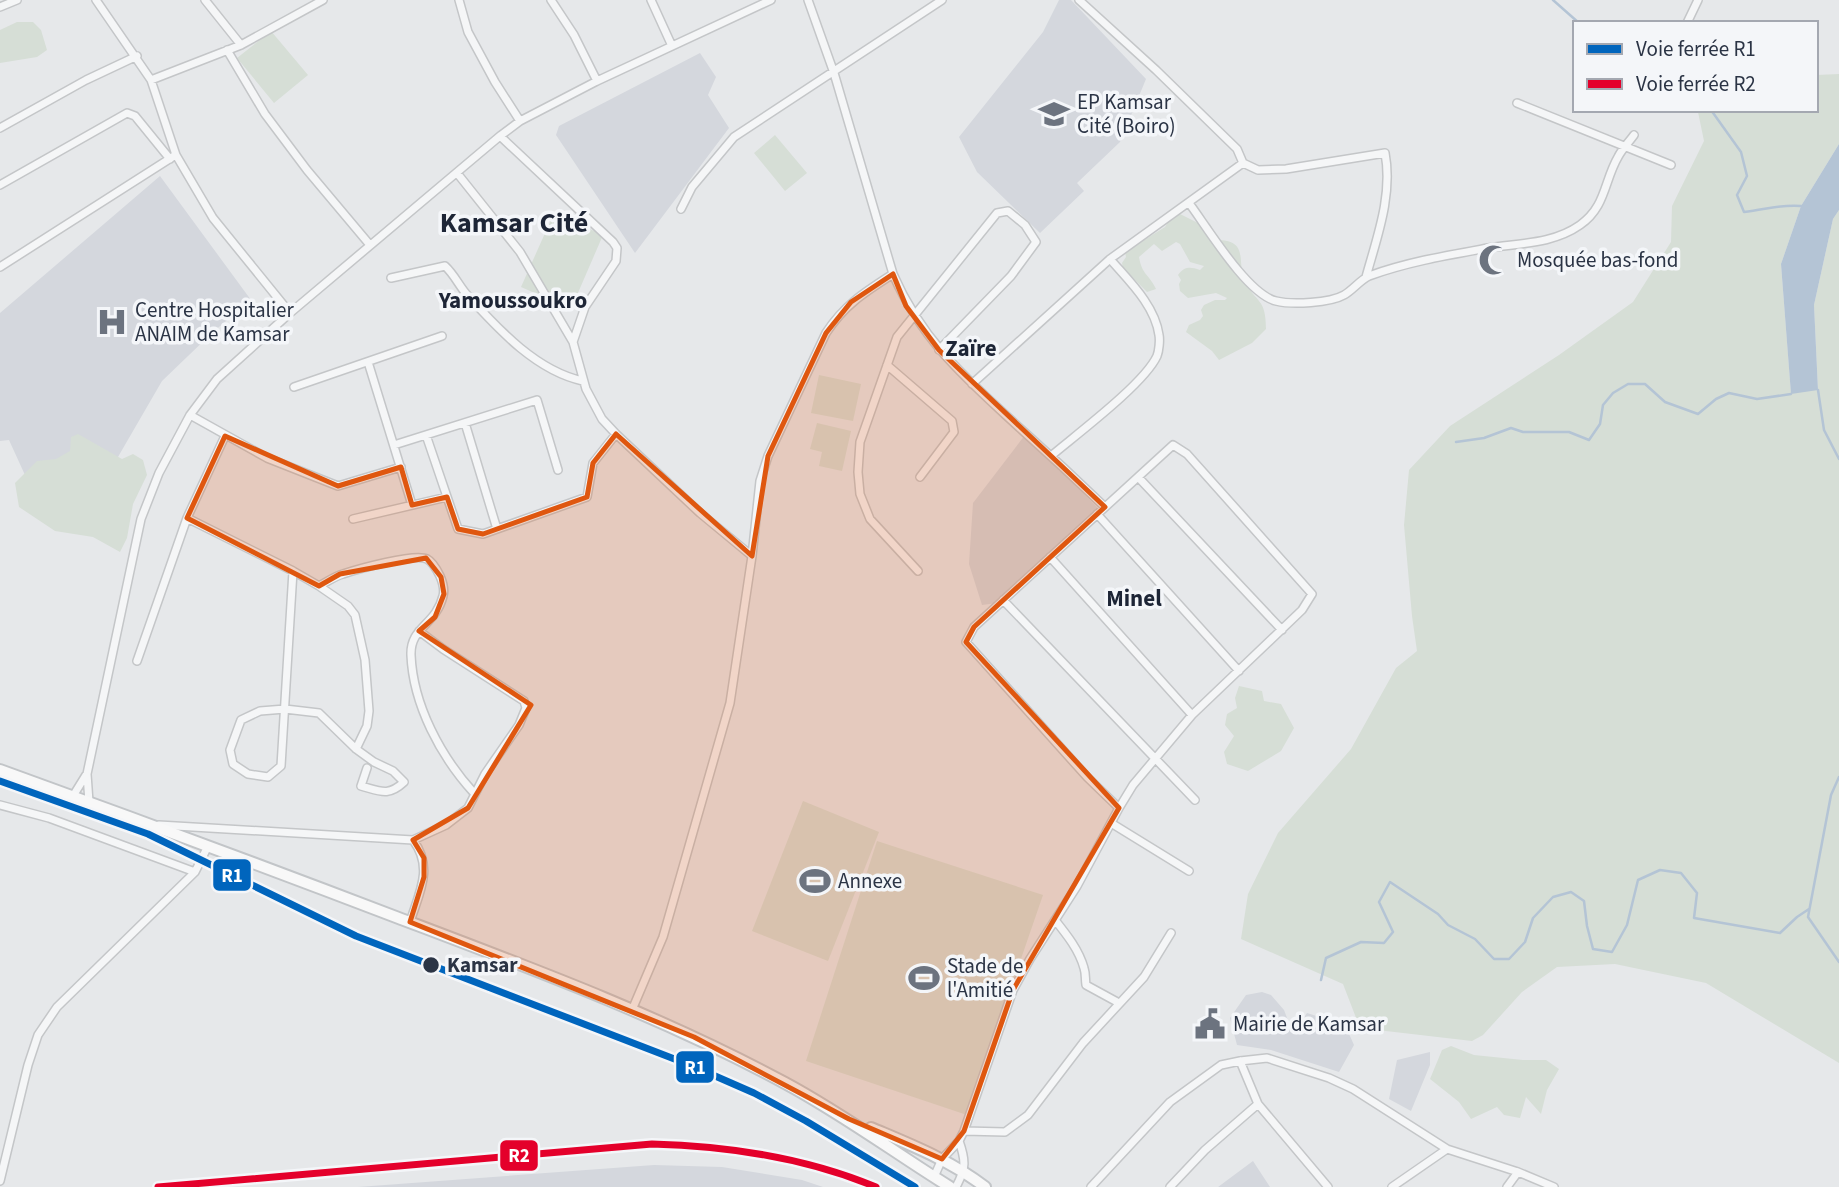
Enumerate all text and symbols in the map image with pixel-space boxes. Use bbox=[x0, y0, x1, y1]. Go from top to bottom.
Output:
legend bbox=[1573, 21, 1818, 112]
text: Voie ferrée R1 bbox=[1636, 34, 1756, 64]
text: Voie ferrée R2 bbox=[1636, 69, 1756, 99]
place label: EP Kamsar Cité (Boiro) bbox=[1077, 87, 1176, 141]
school or university icon: EP Kamsar Cité (Boiro) bbox=[1037, 97, 1071, 131]
district label: Kamsar Cité bbox=[440, 203, 588, 243]
mosque icon: Mosquée bas-fond bbox=[1477, 243, 1511, 277]
place label: Mosquée bas-fond bbox=[1517, 245, 1678, 275]
district label: Yamoussoukro bbox=[438, 284, 587, 317]
place label: Centre Hospitalier ANAIM de Kamsar bbox=[135, 295, 295, 349]
hospital icon: Centre Hospitalier ANAIM de Kamsar bbox=[95, 305, 129, 339]
district label: Zaïre bbox=[945, 332, 997, 365]
district label: Minel bbox=[1106, 582, 1162, 615]
line badge: R1 bbox=[212, 858, 252, 892]
text: R1 bbox=[221, 863, 243, 890]
sports icon: Annexe bbox=[798, 864, 832, 898]
place label: Annexe bbox=[838, 866, 902, 896]
place label: Kamsar bbox=[447, 950, 518, 980]
place label: Stade de l'Amitié bbox=[947, 951, 1023, 1005]
marker: Kamsar bbox=[421, 955, 441, 975]
sports icon: Stade de l'Amitié bbox=[907, 961, 941, 995]
public building icon: Mairie de Kamsar bbox=[1193, 1007, 1227, 1041]
place label: Mairie de Kamsar bbox=[1233, 1009, 1385, 1039]
line badge: R1 bbox=[675, 1050, 715, 1084]
text: R1 bbox=[684, 1055, 706, 1082]
line badge: R2 bbox=[499, 1139, 539, 1172]
text: R2 bbox=[508, 1143, 530, 1170]

